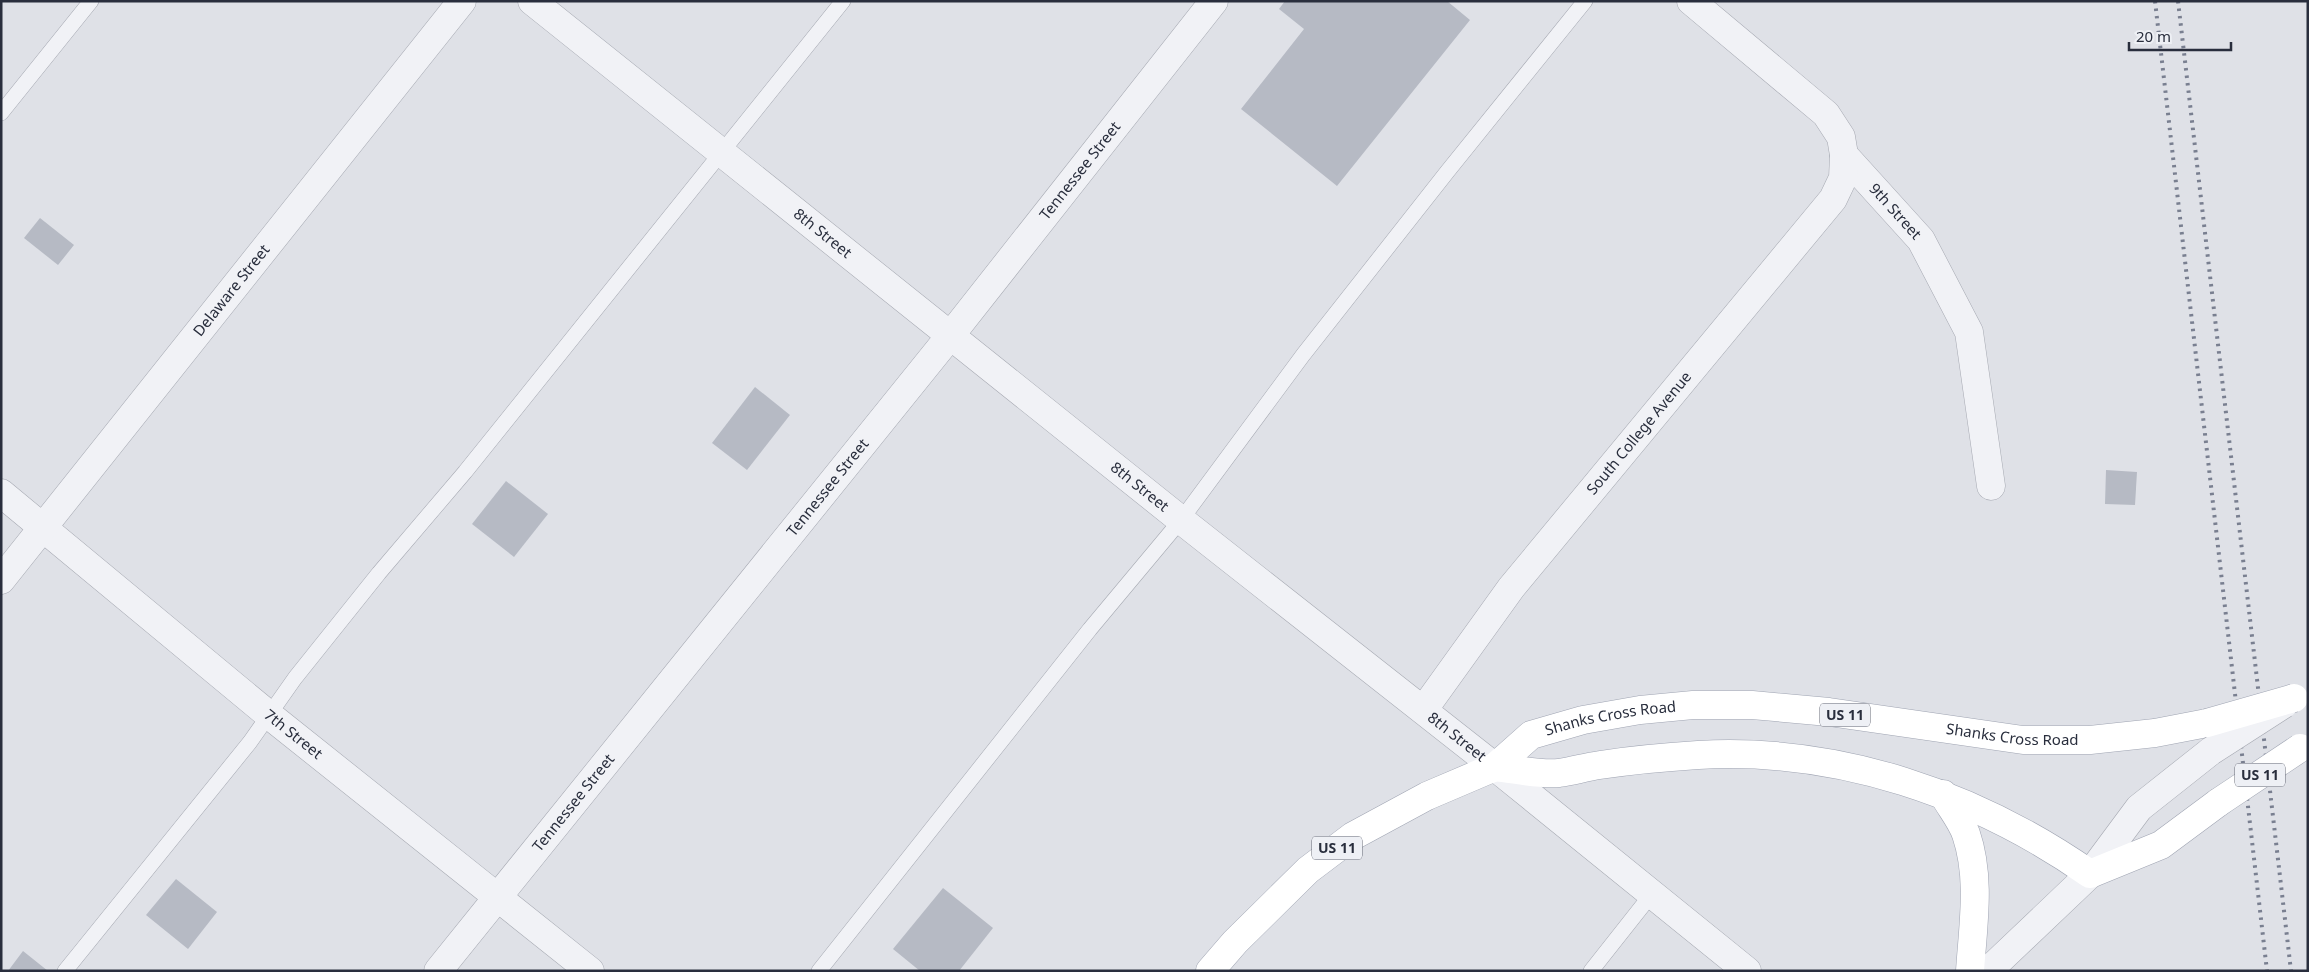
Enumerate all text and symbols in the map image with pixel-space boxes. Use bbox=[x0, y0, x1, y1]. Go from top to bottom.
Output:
scale bar bbox=[2129, 20, 2232, 52]
text: 20 m bbox=[2136, 26, 2171, 46]
street label: Tennessee Street bbox=[1034, 116, 1125, 224]
street label: 9th Street bbox=[1865, 178, 1927, 244]
street label: 8th Street bbox=[790, 203, 857, 262]
street label: Delaware Street bbox=[188, 239, 274, 340]
street label: South College Avenue bbox=[1581, 367, 1695, 498]
street label: Tennessee Street bbox=[782, 434, 873, 540]
street label: 8th Street bbox=[1107, 457, 1174, 516]
street label: Shanks Cross Road bbox=[1542, 696, 1677, 739]
street label: 7th Street bbox=[261, 704, 328, 763]
road number: US 11 bbox=[1820, 704, 1870, 726]
street label: 8th Street bbox=[1424, 707, 1491, 766]
street label: Shanks Cross Road bbox=[1945, 718, 2079, 749]
street label: Tennessee Street bbox=[527, 749, 619, 855]
road number: US 11 bbox=[2235, 764, 2285, 786]
road number: US 11 bbox=[1312, 836, 1362, 860]

